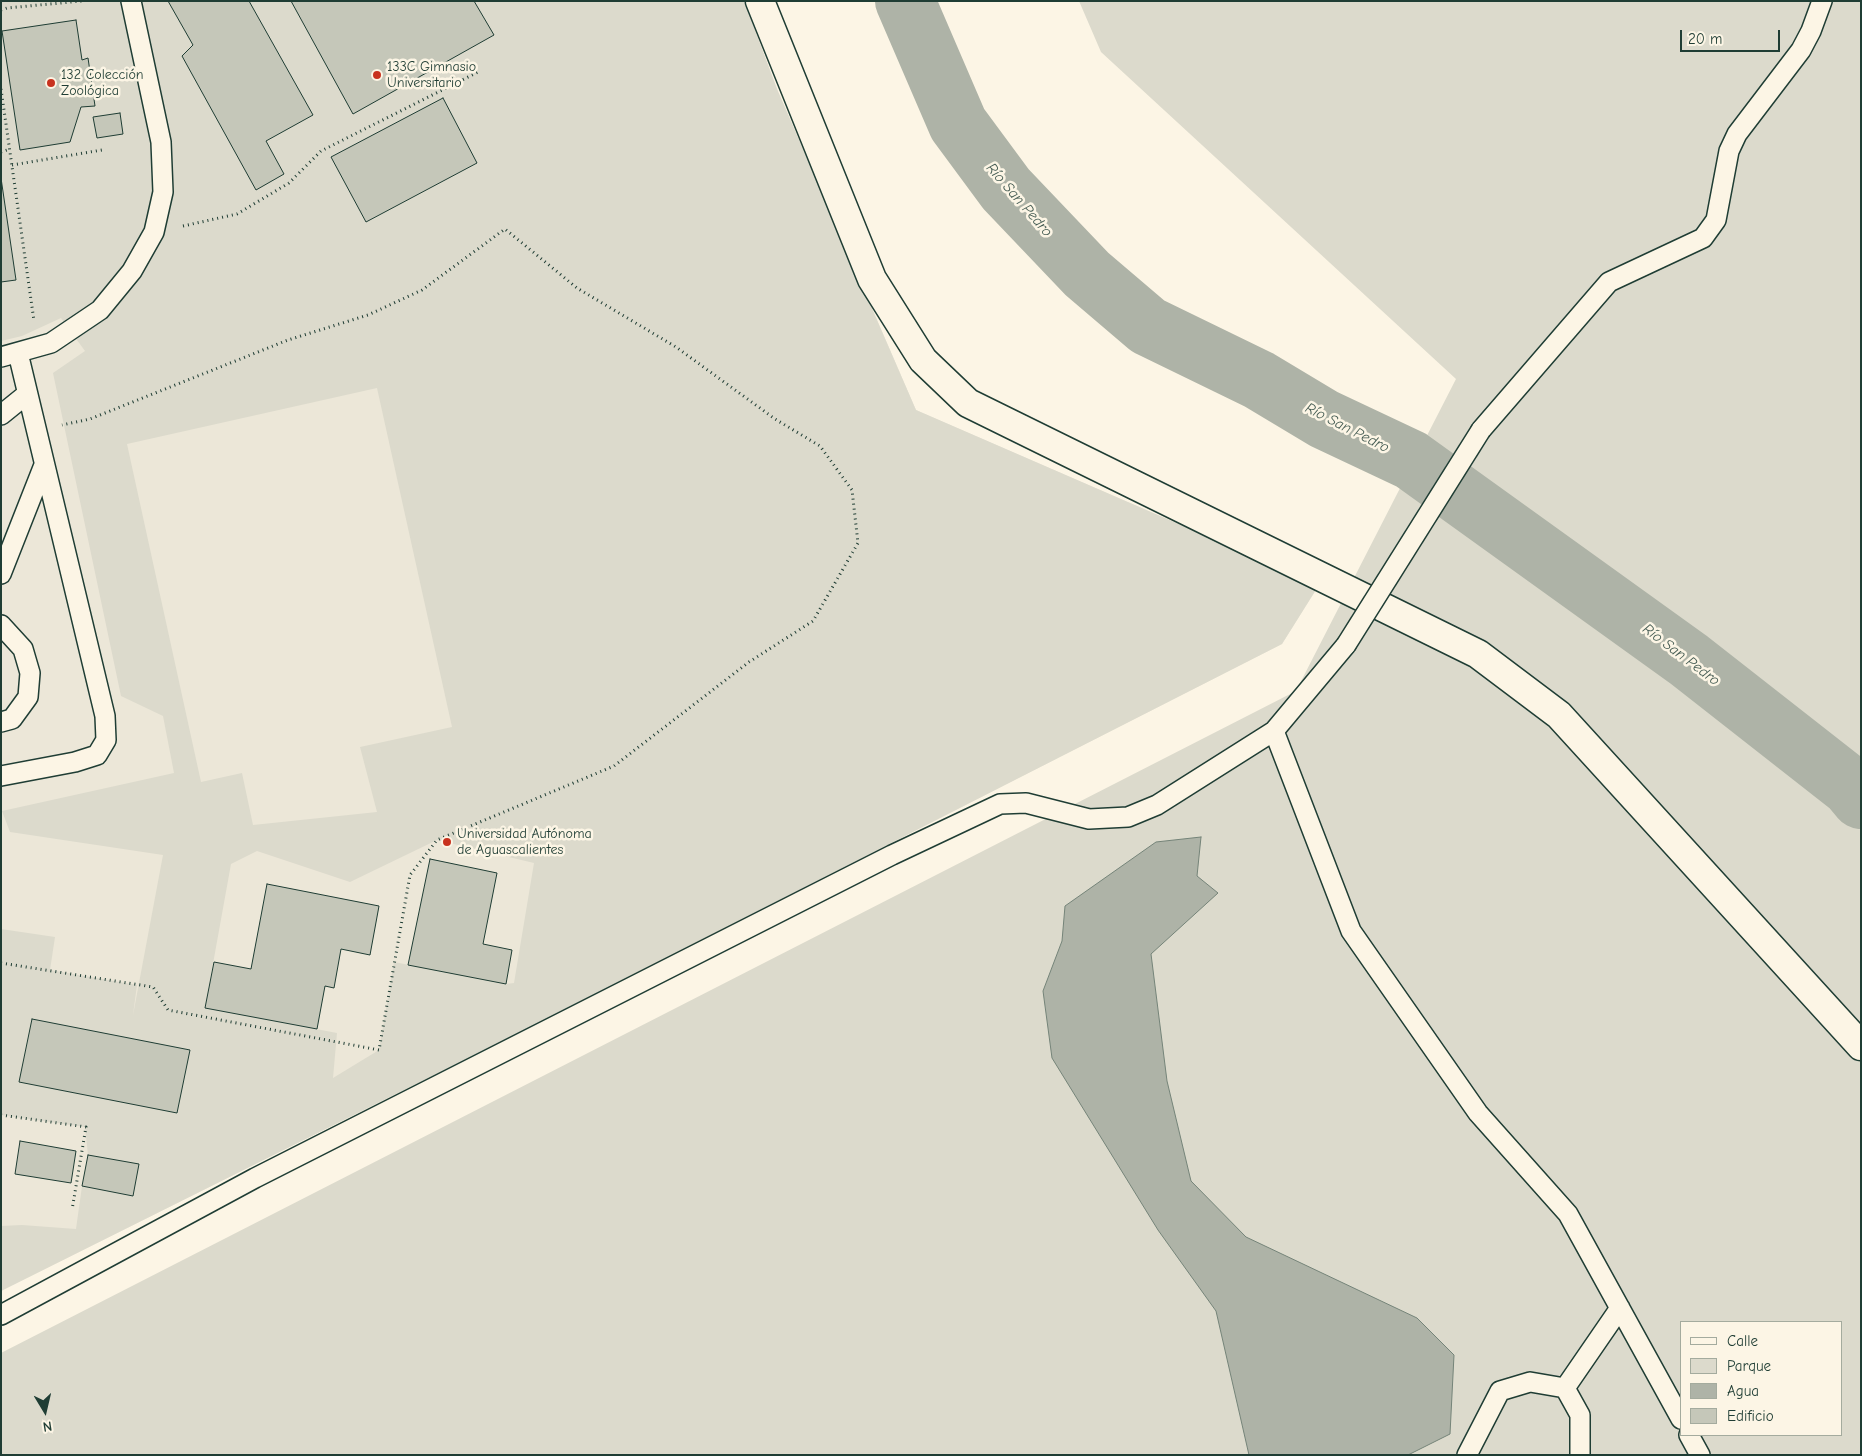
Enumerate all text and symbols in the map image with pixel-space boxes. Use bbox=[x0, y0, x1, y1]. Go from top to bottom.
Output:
scale bar bbox=[1682, 20, 1782, 52]
text: 20 m bbox=[1688, 30, 1722, 48]
place label: 133C Gimnasio Universitario bbox=[387, 59, 476, 92]
place label: 132 Colección Zoológica bbox=[61, 67, 144, 100]
marker: 133C Gimnasio Universitario bbox=[371, 69, 383, 81]
marker: 132 Colección Zoológica bbox=[45, 77, 57, 89]
water label: Río San Pedro bbox=[982, 159, 1056, 241]
water label: Río San Pedro bbox=[1302, 399, 1392, 457]
water label: Río San Pedro bbox=[1639, 620, 1723, 690]
place label: Universidad Autónoma de Aguascalientes bbox=[457, 826, 592, 859]
marker: Universidad Autónoma de Aguascalientes bbox=[441, 836, 453, 848]
legend bbox=[1680, 1321, 1842, 1436]
text: Calle bbox=[1727, 1332, 1758, 1350]
text: Parque bbox=[1727, 1357, 1771, 1375]
text: Agua bbox=[1727, 1382, 1759, 1400]
north arrow bbox=[20, 1386, 70, 1436]
text: Edificio bbox=[1727, 1407, 1774, 1425]
text: N bbox=[42, 1417, 53, 1435]

